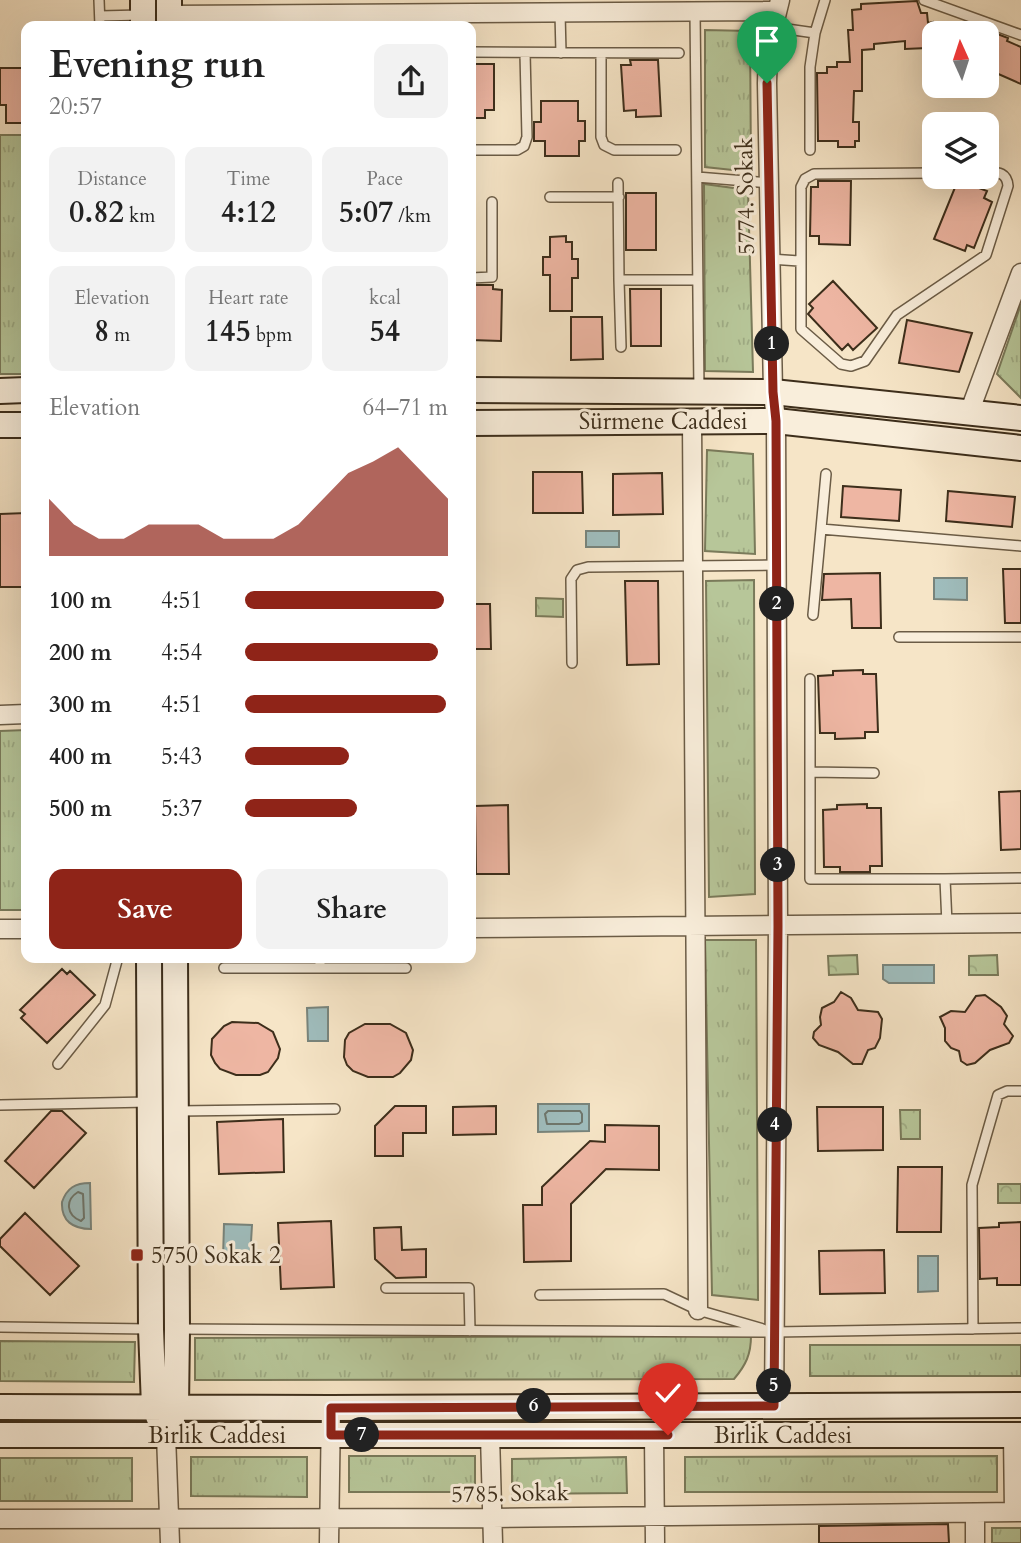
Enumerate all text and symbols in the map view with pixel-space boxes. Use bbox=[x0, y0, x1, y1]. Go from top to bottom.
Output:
pin bbox=[737, 11, 797, 83]
north arrow bbox=[922, 21, 999, 98]
map controls bbox=[922, 21, 999, 189]
icon: arrive bbox=[748, 22, 786, 60]
text: Evening run bbox=[49, 39, 265, 91]
button: share bbox=[374, 44, 448, 118]
text: 20:57 bbox=[49, 91, 102, 122]
button: layers bbox=[922, 112, 999, 189]
street label: 5774. Sokak bbox=[729, 136, 762, 255]
text: Distance bbox=[77, 166, 147, 192]
text: Time bbox=[227, 166, 270, 192]
text: Pace bbox=[366, 166, 403, 192]
text: 0.82 bbox=[69, 192, 124, 233]
text: 4:12 bbox=[221, 192, 276, 233]
text: 5:07 bbox=[339, 192, 393, 233]
text: km bbox=[124, 203, 155, 229]
text: /km bbox=[393, 203, 431, 229]
text: Elevation bbox=[74, 285, 150, 311]
text: Heart rate bbox=[208, 285, 289, 311]
text: kcal bbox=[369, 285, 401, 311]
text: 8 bbox=[94, 311, 109, 352]
text: 145 bbox=[205, 311, 251, 352]
text: 54 bbox=[369, 311, 400, 352]
text: m bbox=[109, 322, 130, 348]
text: bpm bbox=[251, 322, 292, 348]
pin: 1 bbox=[754, 326, 790, 362]
text: 1 bbox=[767, 330, 776, 356]
text: Elevation bbox=[49, 392, 140, 423]
text: 64–71 m bbox=[363, 392, 448, 423]
street label: Sürmene Caddesi bbox=[579, 406, 747, 437]
text: 100 m bbox=[49, 585, 112, 616]
text: 4:51 bbox=[161, 585, 202, 616]
pin: 2 bbox=[760, 586, 794, 622]
text: 2 bbox=[772, 590, 781, 616]
text: 200 m bbox=[49, 637, 112, 668]
text: 4:54 bbox=[161, 637, 202, 668]
text: 300 m bbox=[49, 689, 112, 720]
text: 4:51 bbox=[161, 689, 202, 720]
text: 400 m bbox=[49, 741, 112, 772]
text: 5:43 bbox=[161, 741, 202, 772]
text: 500 m bbox=[49, 793, 112, 824]
text: 5:37 bbox=[161, 793, 202, 824]
pin: 3 bbox=[760, 848, 796, 882]
text: 3 bbox=[773, 851, 782, 877]
button: Save bbox=[49, 869, 242, 949]
button: Share bbox=[256, 869, 448, 949]
pin: 4 bbox=[758, 1108, 792, 1142]
text: 4 bbox=[770, 1111, 779, 1137]
place label: 5750 Sokak 2 bbox=[151, 1240, 281, 1271]
marker: 5750 Sokak 2 bbox=[129, 1247, 145, 1263]
pin bbox=[638, 1363, 698, 1435]
pin: 5 bbox=[756, 1368, 792, 1404]
text: 5 bbox=[769, 1372, 778, 1398]
icon: check bbox=[649, 1374, 687, 1412]
pin: 6 bbox=[516, 1388, 552, 1424]
text: 6 bbox=[529, 1392, 538, 1418]
pin: 7 bbox=[344, 1418, 380, 1452]
street label: Birlik Caddesi bbox=[148, 1420, 286, 1451]
street label: Birlik Caddesi bbox=[714, 1420, 852, 1451]
text: 7 bbox=[357, 1421, 366, 1447]
street label: 5785. Sokak bbox=[451, 1477, 570, 1510]

